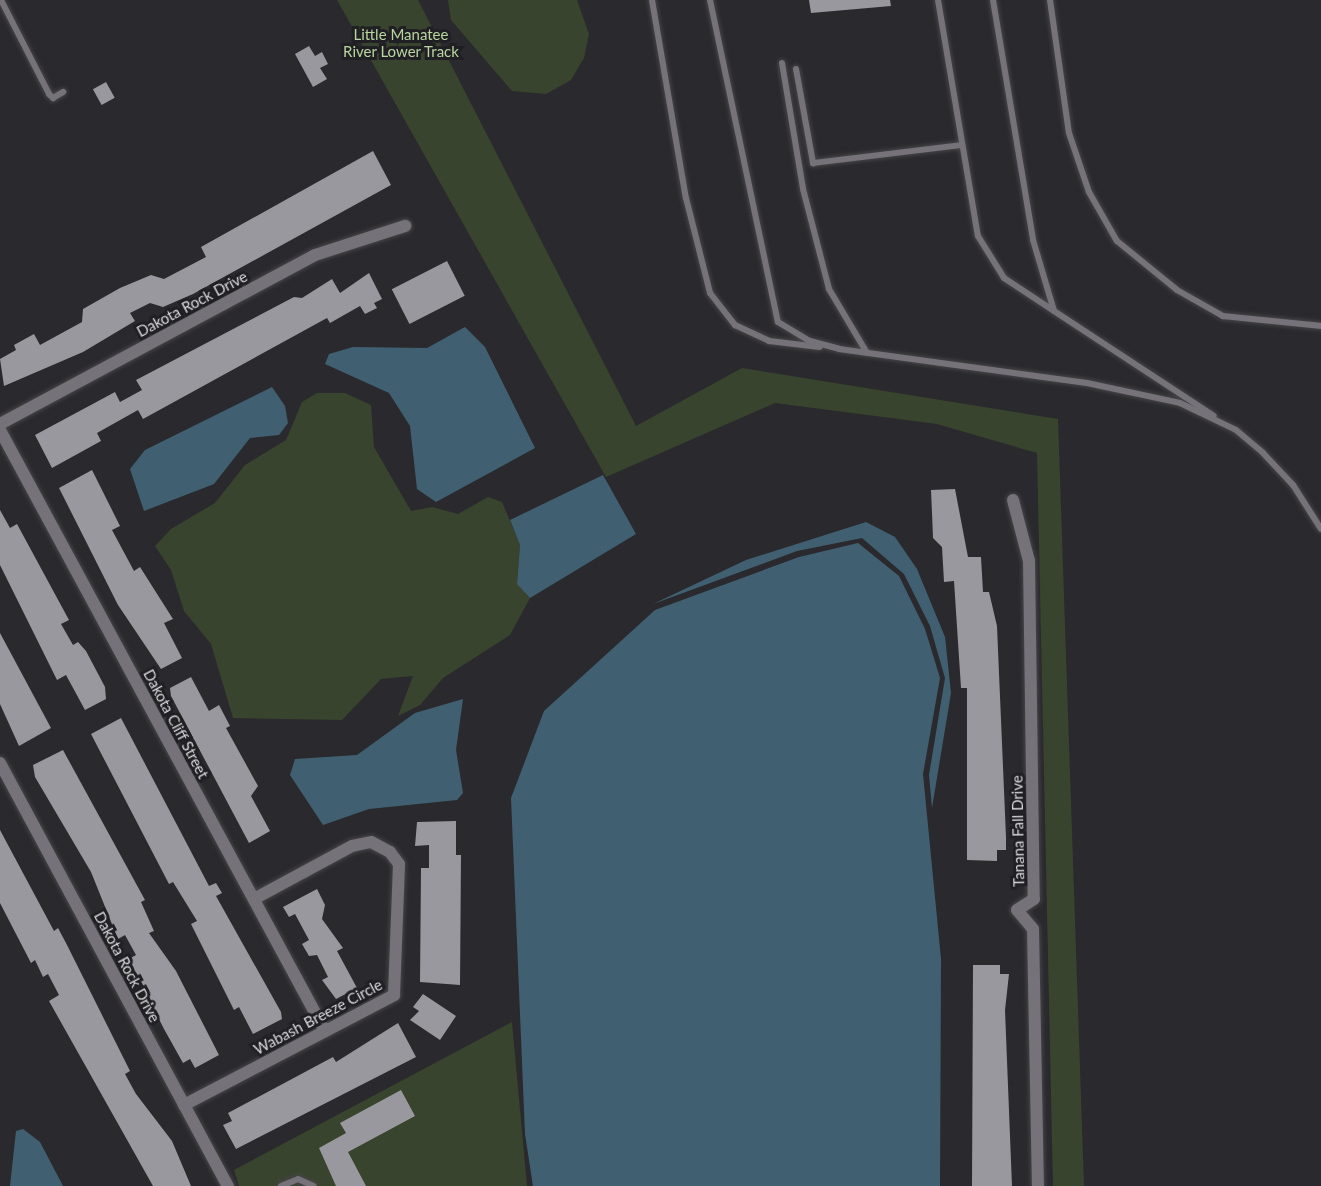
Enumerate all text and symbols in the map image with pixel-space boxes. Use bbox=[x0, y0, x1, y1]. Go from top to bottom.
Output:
park label: Little Manatee River Lower Track bbox=[343, 25, 459, 60]
street label: Dakota Rock Drive bbox=[134, 267, 250, 341]
street label: Dakota Cliff Street bbox=[140, 666, 212, 782]
street label: Tanana Fall Drive bbox=[1008, 775, 1028, 887]
street label: Dakota Rock Drive bbox=[90, 909, 164, 1025]
street label: Wabash Breeze Circle bbox=[251, 975, 385, 1059]

